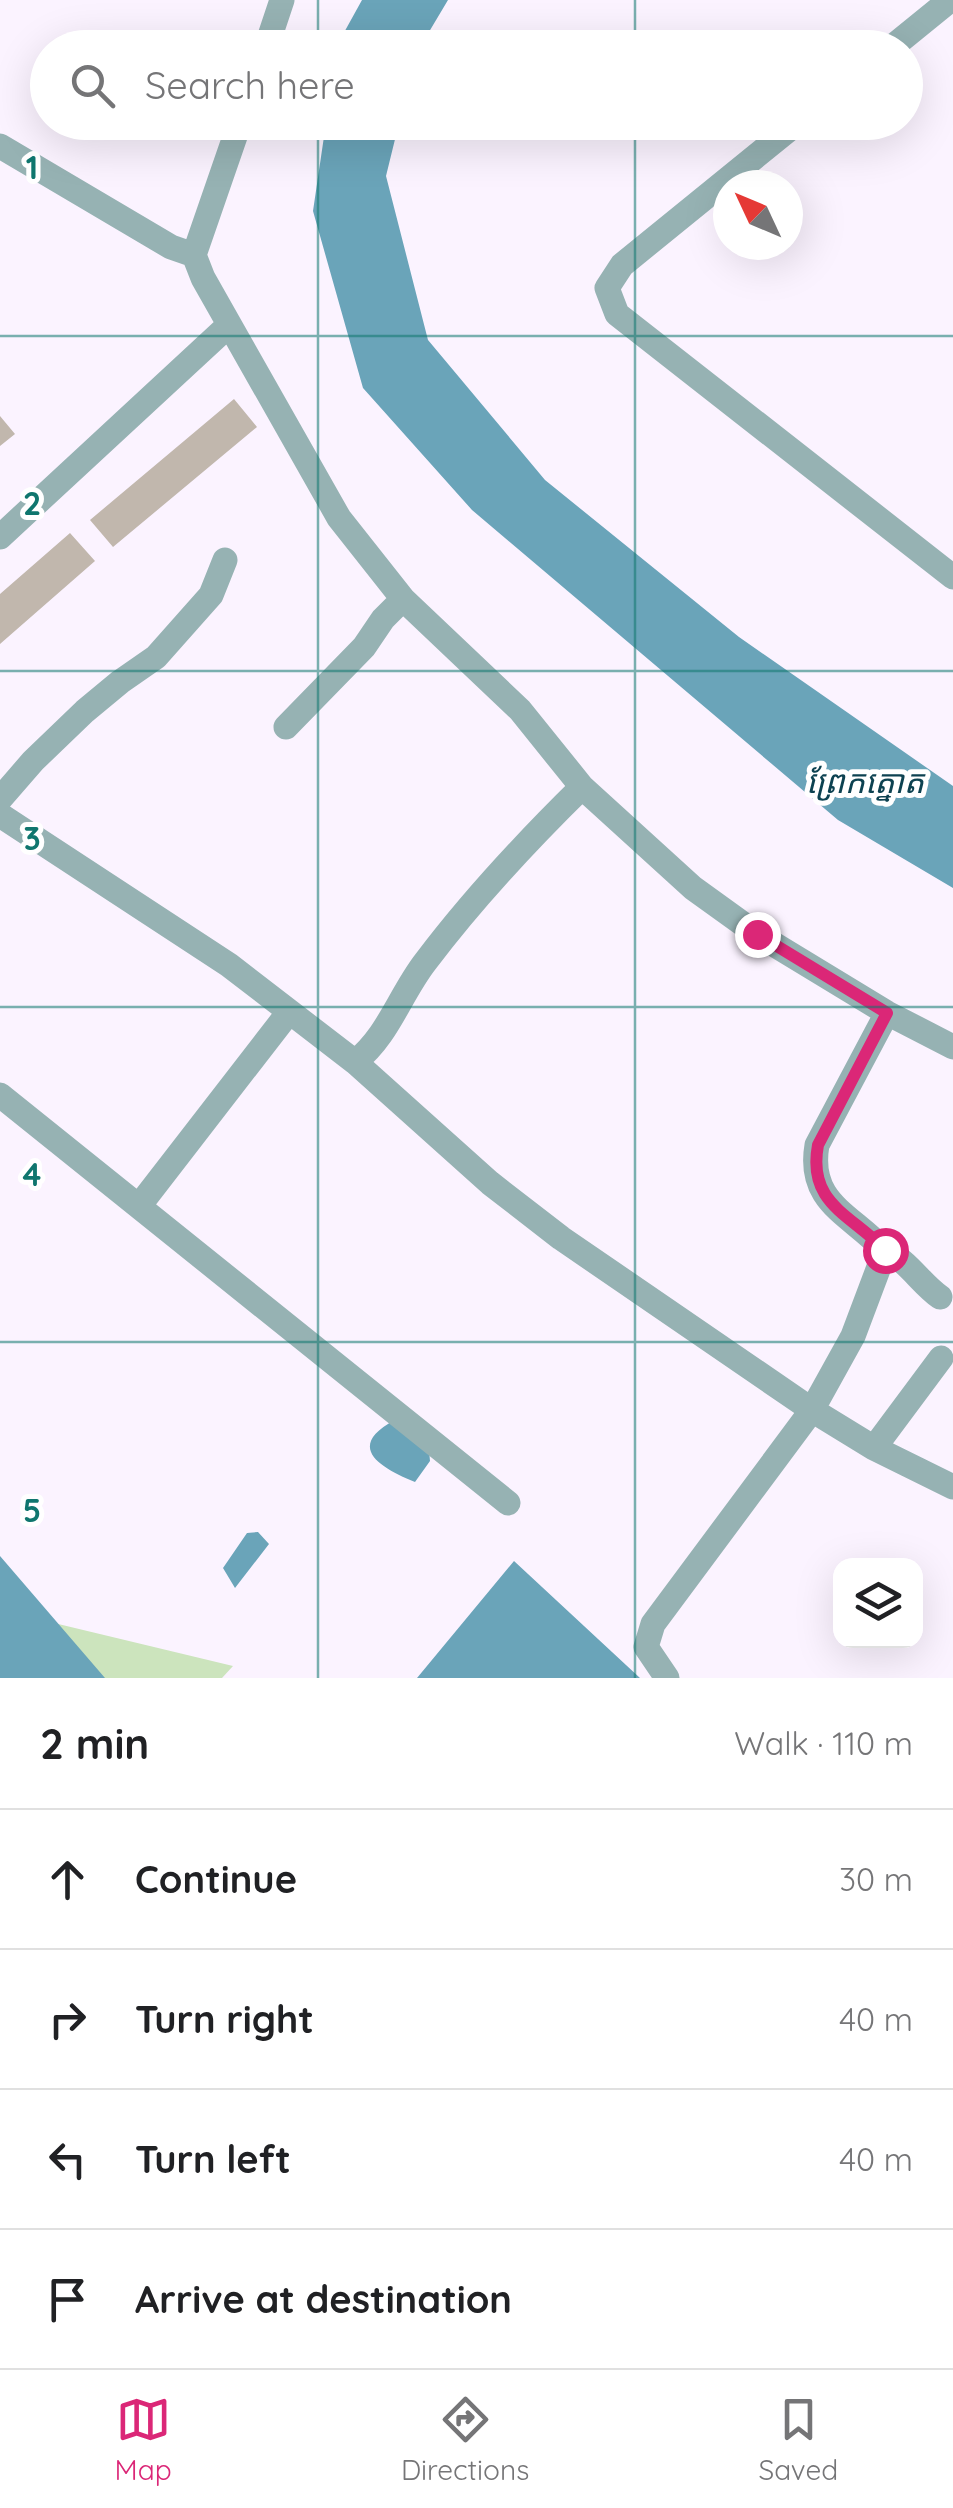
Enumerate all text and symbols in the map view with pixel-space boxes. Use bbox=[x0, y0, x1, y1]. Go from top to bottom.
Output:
search box bbox=[30, 30, 923, 140]
icon: search bbox=[65, 58, 120, 113]
text: Search here bbox=[145, 61, 355, 109]
text: 1 bbox=[26, 147, 38, 187]
north arrow bbox=[713, 170, 803, 260]
text: 2 bbox=[23, 483, 41, 523]
water label: ព្រែកត្នោត bbox=[806, 761, 926, 802]
text: 3 bbox=[23, 818, 41, 858]
route end bbox=[735, 912, 781, 958]
text: 4 bbox=[23, 1154, 42, 1194]
route start bbox=[863, 1228, 909, 1274]
text: 5 bbox=[23, 1490, 41, 1530]
map controls bbox=[833, 1558, 923, 1648]
button: layers bbox=[833, 1558, 923, 1648]
text: 2 min bbox=[40, 1717, 149, 1770]
text: Walk · 110 m bbox=[734, 1723, 913, 1763]
icon: ahead bbox=[40, 1852, 95, 1907]
text: Continue bbox=[135, 1855, 297, 1903]
text: 30 m bbox=[839, 1859, 913, 1899]
icon: right bbox=[40, 1992, 95, 2047]
text: Turn right bbox=[135, 1995, 314, 2043]
text: 40 m bbox=[839, 1999, 913, 2039]
icon: left bbox=[40, 2132, 95, 2187]
text: Turn left bbox=[135, 2135, 291, 2183]
text: 40 m bbox=[839, 2139, 913, 2179]
icon: arrive bbox=[40, 2272, 95, 2327]
text: Arrive at destination bbox=[135, 2275, 512, 2323]
tab: Map bbox=[115, 2392, 172, 2487]
tab: Directions bbox=[401, 2392, 529, 2487]
tab: Saved bbox=[759, 2392, 838, 2487]

